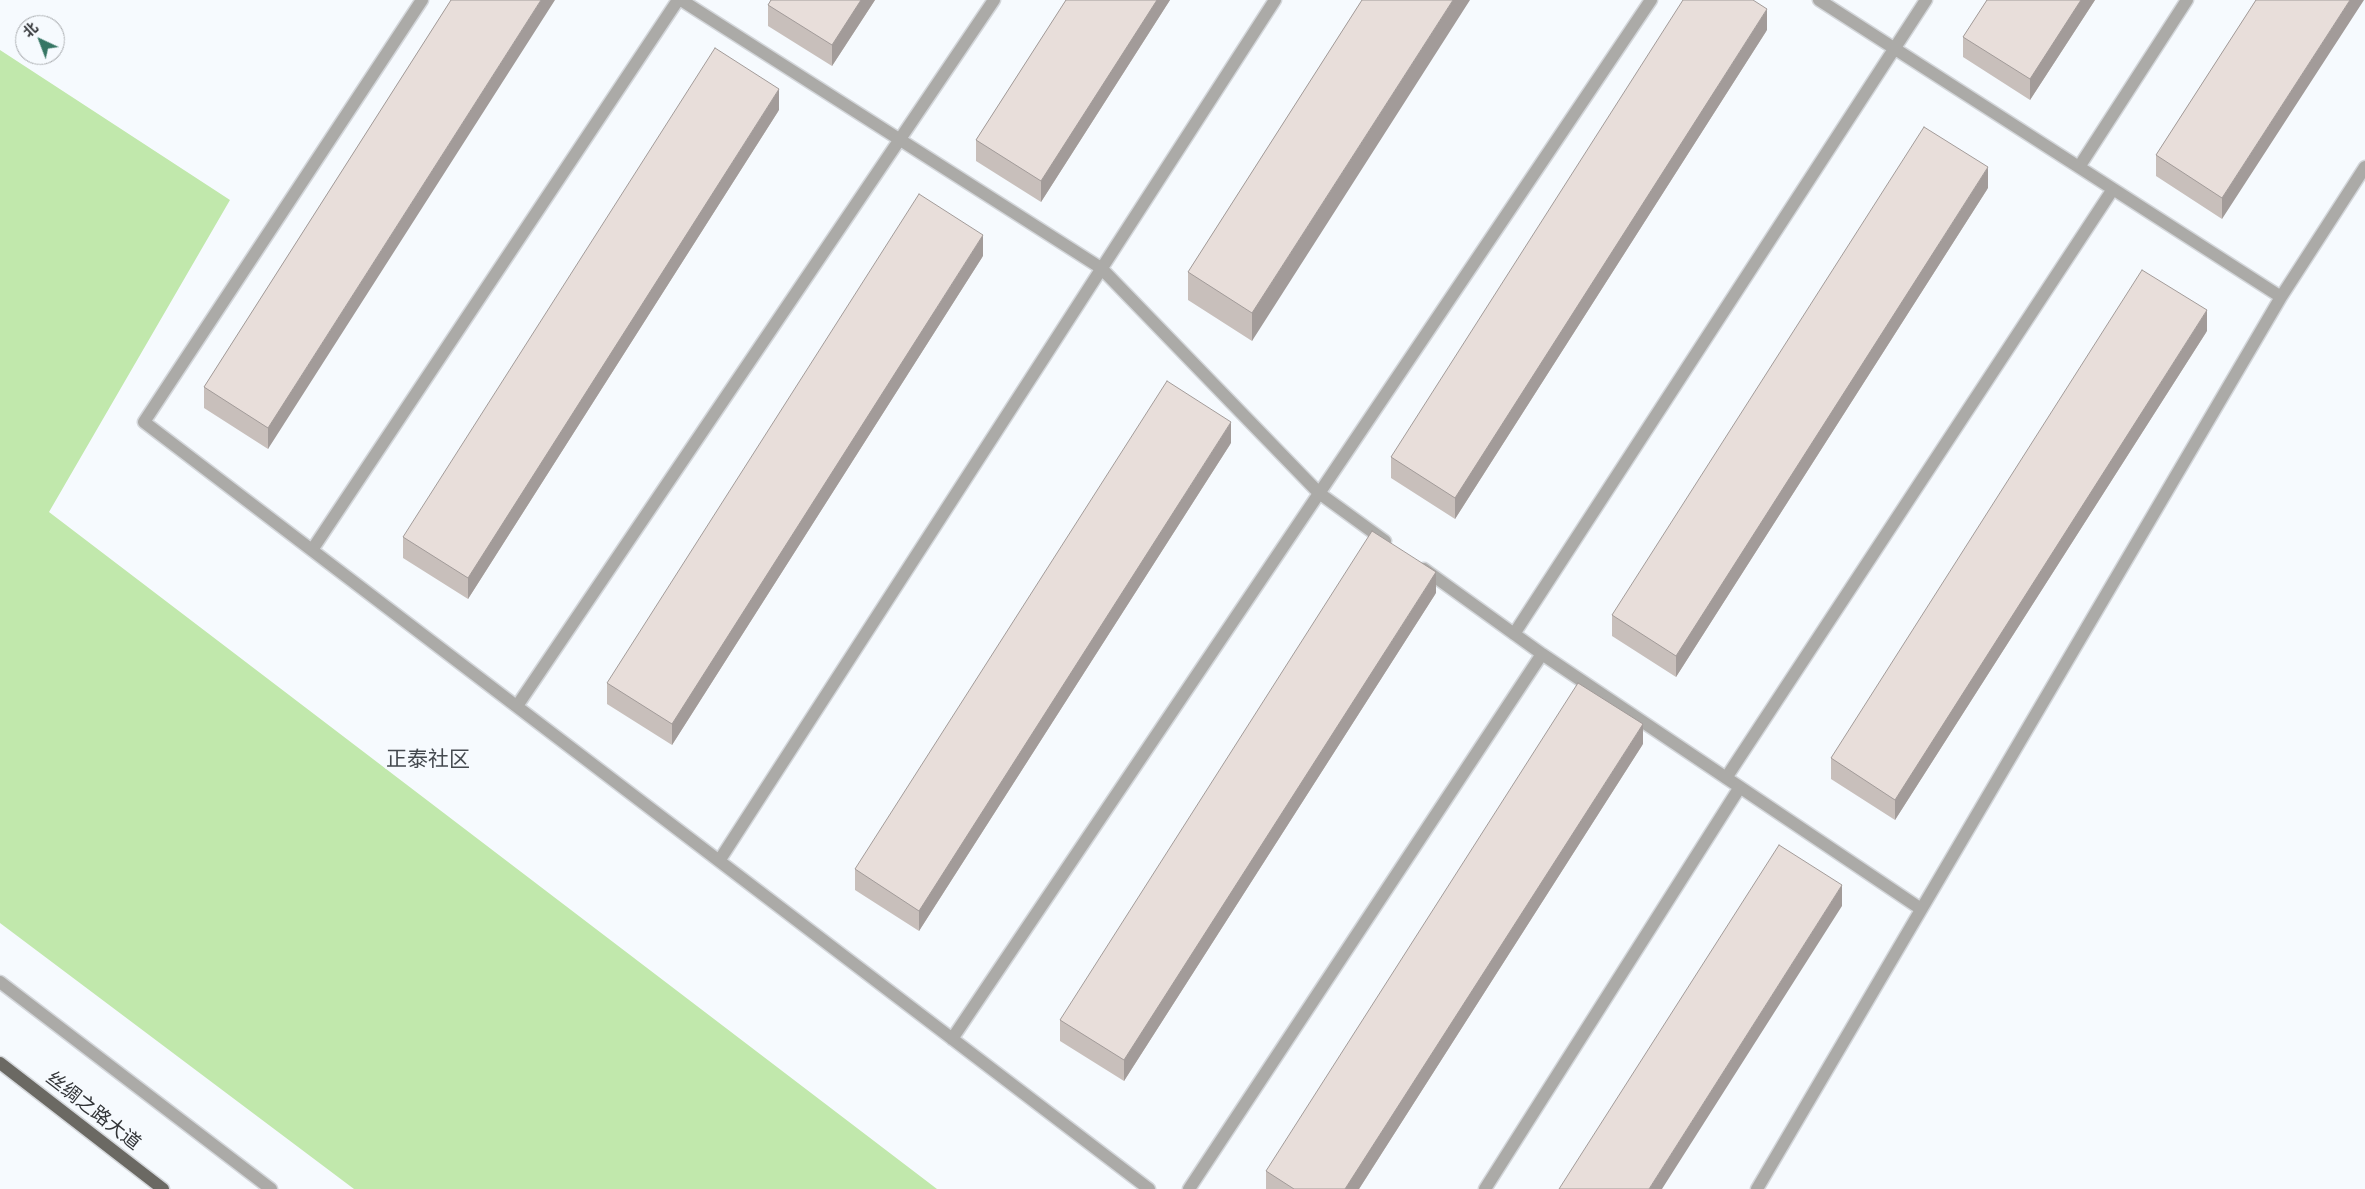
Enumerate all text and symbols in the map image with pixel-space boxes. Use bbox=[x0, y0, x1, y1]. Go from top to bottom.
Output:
north arrow bbox=[15, 15, 65, 65]
text: 北 bbox=[19, 18, 42, 41]
district label: 正泰社区 bbox=[386, 747, 470, 773]
street label: 丝绸之路大道 bbox=[41, 1067, 145, 1155]

